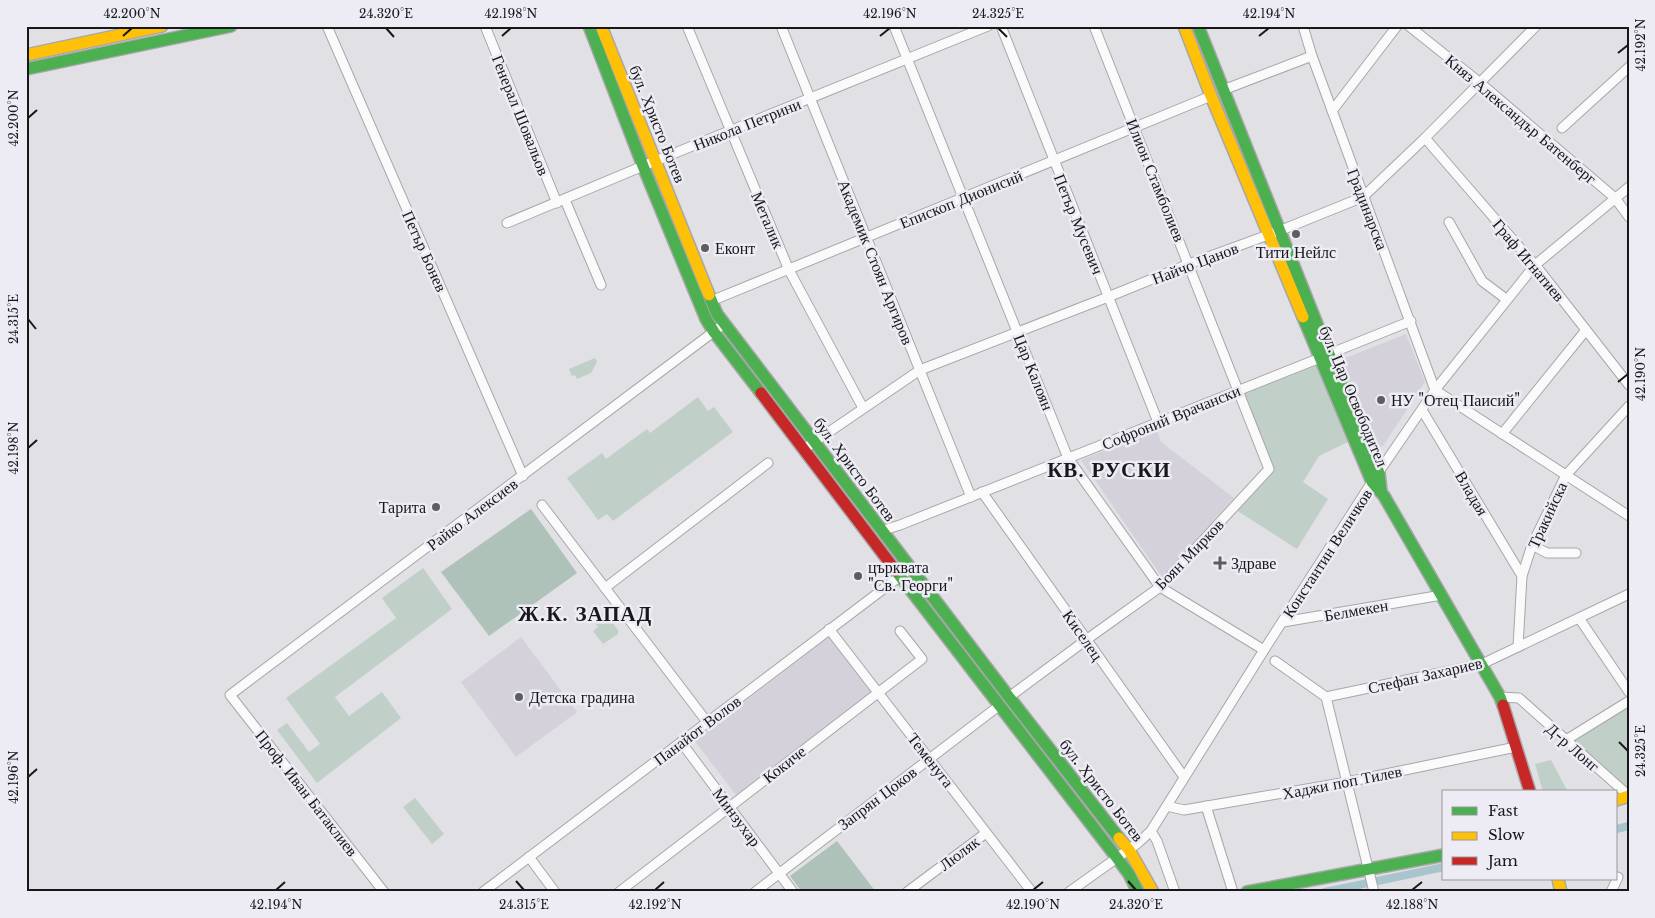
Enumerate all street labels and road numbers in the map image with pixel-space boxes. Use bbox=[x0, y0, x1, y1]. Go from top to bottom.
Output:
street label: Княз Александър Батенберг bbox=[1441, 50, 1601, 189]
street label: Генерал Шовальов bbox=[488, 52, 554, 179]
street label: бул. Христо Ботев bbox=[625, 62, 691, 186]
street label: Никола Петрини bbox=[690, 93, 804, 155]
street label: Илион Стамболиев bbox=[1122, 115, 1190, 245]
street label: Епископ Дионисий bbox=[897, 165, 1026, 233]
street label: Градинарска bbox=[1343, 166, 1393, 252]
street label: Петър Мусевич bbox=[1050, 171, 1108, 277]
street label: Академик Стоян Аргиров bbox=[834, 177, 918, 348]
street label: Металик bbox=[747, 189, 789, 252]
street label: Петър Бонев bbox=[398, 207, 452, 295]
street label: Граф Игнатиев bbox=[1489, 215, 1570, 306]
street label: Найчо Цанов bbox=[1149, 237, 1241, 289]
street label: бул. Цар Освободител bbox=[1315, 322, 1393, 470]
street label: Цар Калоян bbox=[1010, 331, 1059, 413]
street label: Софроний Врачански bbox=[1099, 380, 1244, 454]
street label: бул. Христо Ботев bbox=[809, 413, 901, 525]
street label: Владая bbox=[1451, 467, 1493, 519]
street label: Райко Алексиев bbox=[423, 473, 522, 555]
street label: Тракийска bbox=[1523, 479, 1571, 551]
street label: Константин Величков bbox=[1278, 484, 1376, 621]
street label: Боян Мирков bbox=[1150, 514, 1228, 594]
street label: Белмекен bbox=[1322, 594, 1390, 625]
street label: Киселец bbox=[1058, 606, 1108, 665]
street label: Стефан Захариев bbox=[1366, 652, 1484, 698]
street label: Панайот Волов bbox=[649, 690, 745, 769]
street label: Д-р Лонг bbox=[1542, 718, 1604, 776]
street label: Проф. Иван Батаклиев bbox=[251, 726, 363, 861]
street label: Теменуга bbox=[904, 729, 958, 791]
street label: бул. Христо Ботев bbox=[1056, 735, 1149, 846]
street label: Кокиче bbox=[758, 741, 810, 787]
street label: Хаджи поп Тилев bbox=[1281, 761, 1404, 803]
street label: Запрян Цоков bbox=[834, 762, 921, 834]
street label: Минзухар bbox=[708, 784, 766, 850]
street label: Люляк bbox=[935, 831, 983, 875]

